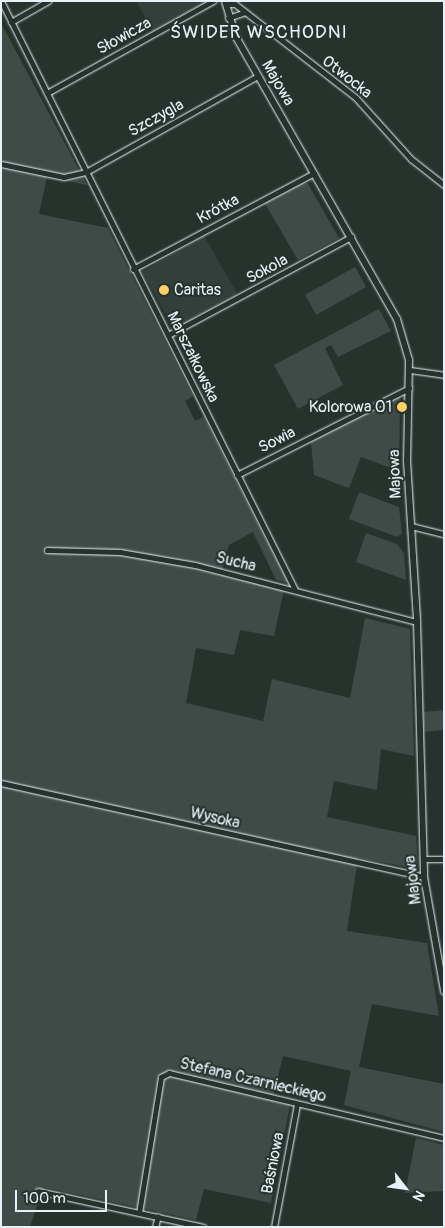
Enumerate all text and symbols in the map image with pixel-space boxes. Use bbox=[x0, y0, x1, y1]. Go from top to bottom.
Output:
street label: Słowicza bbox=[93, 13, 155, 59]
district label: ŚWIDER WSCHODNI bbox=[168, 22, 350, 44]
street label: Otwocka bbox=[318, 52, 376, 102]
street label: Majowa bbox=[257, 57, 299, 109]
street label: Szczygla bbox=[125, 95, 187, 141]
street label: Krótka bbox=[194, 190, 242, 228]
street label: Sokola bbox=[243, 250, 291, 288]
place label: Caritas bbox=[174, 280, 221, 300]
marker: Caritas bbox=[158, 284, 170, 296]
street label: Marszałkowska bbox=[163, 308, 223, 406]
place label: Kolorowa 01 bbox=[309, 397, 392, 417]
marker: Kolorowa 01 bbox=[396, 401, 408, 413]
street label: Sowia bbox=[255, 423, 299, 457]
street label: Majowa bbox=[385, 449, 405, 499]
street label: Sucha bbox=[214, 548, 258, 576]
street label: Wysoka bbox=[188, 803, 242, 833]
street label: Majowa bbox=[400, 854, 426, 906]
street label: Stefana Czarnieckiego bbox=[178, 1054, 328, 1106]
street label: Baśniowa bbox=[258, 1131, 288, 1195]
north arrow bbox=[380, 1163, 430, 1213]
scale bar bbox=[18, 1180, 110, 1212]
text: N bbox=[409, 1187, 428, 1204]
text: 100 m bbox=[23, 1189, 66, 1208]

